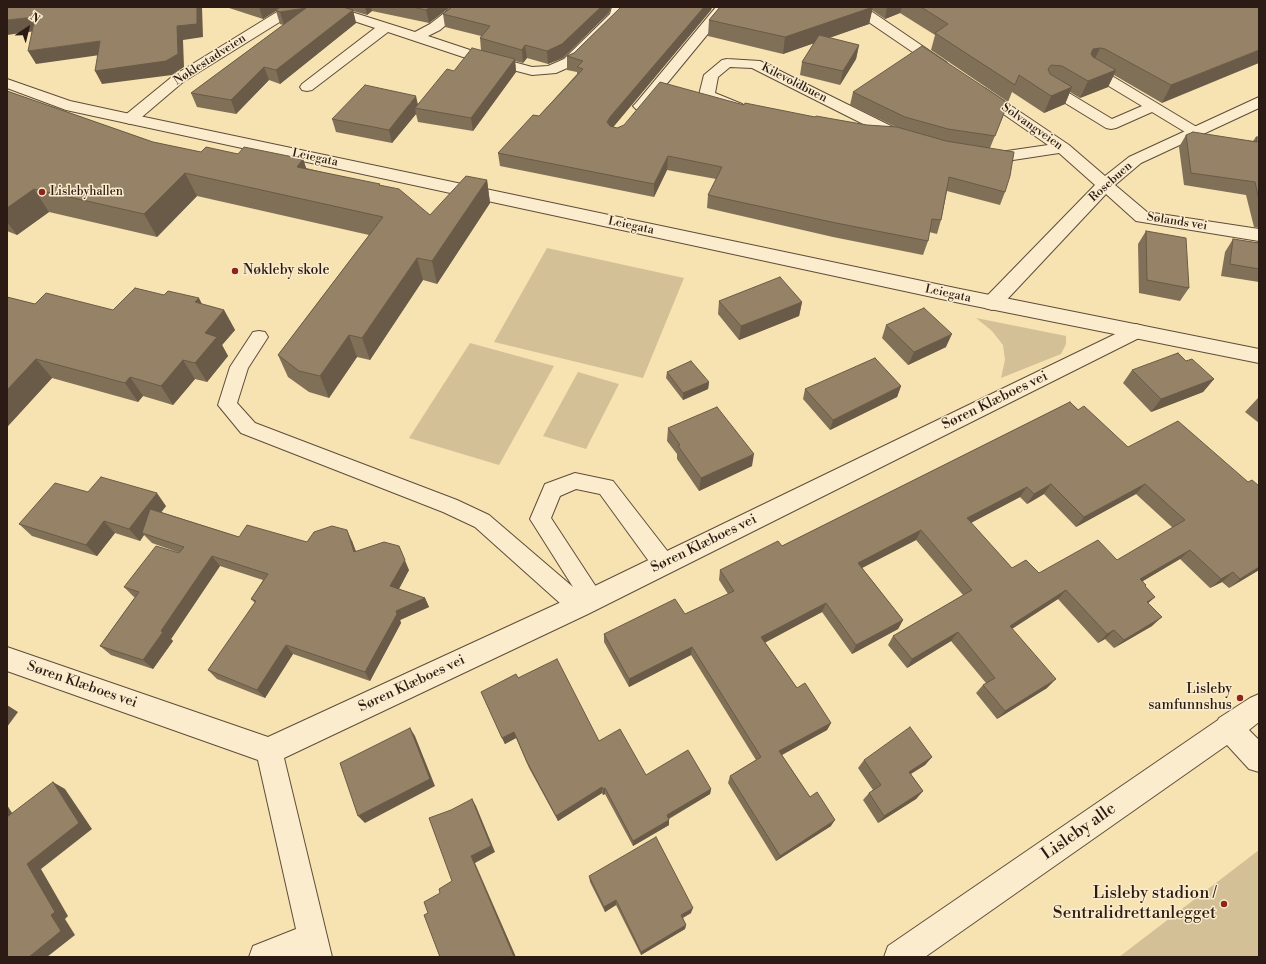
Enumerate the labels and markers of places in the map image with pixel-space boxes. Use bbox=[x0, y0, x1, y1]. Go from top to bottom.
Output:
place label: Lislebyhallen bbox=[50, 185, 123, 199]
marker: Lislebyhallen bbox=[37, 187, 47, 197]
place label: Nøkleby skole bbox=[243, 263, 329, 279]
marker: Nøkleby skole bbox=[230, 266, 240, 276]
place label: Lisleby samfunnshus bbox=[1148, 682, 1232, 714]
marker: Lisleby samfunnshus bbox=[1235, 693, 1245, 703]
place label: Lisleby stadion / Sentralidrettanlegget bbox=[1053, 884, 1216, 924]
marker: Lisleby stadion / Sentralidrettanlegget bbox=[1219, 899, 1229, 909]

